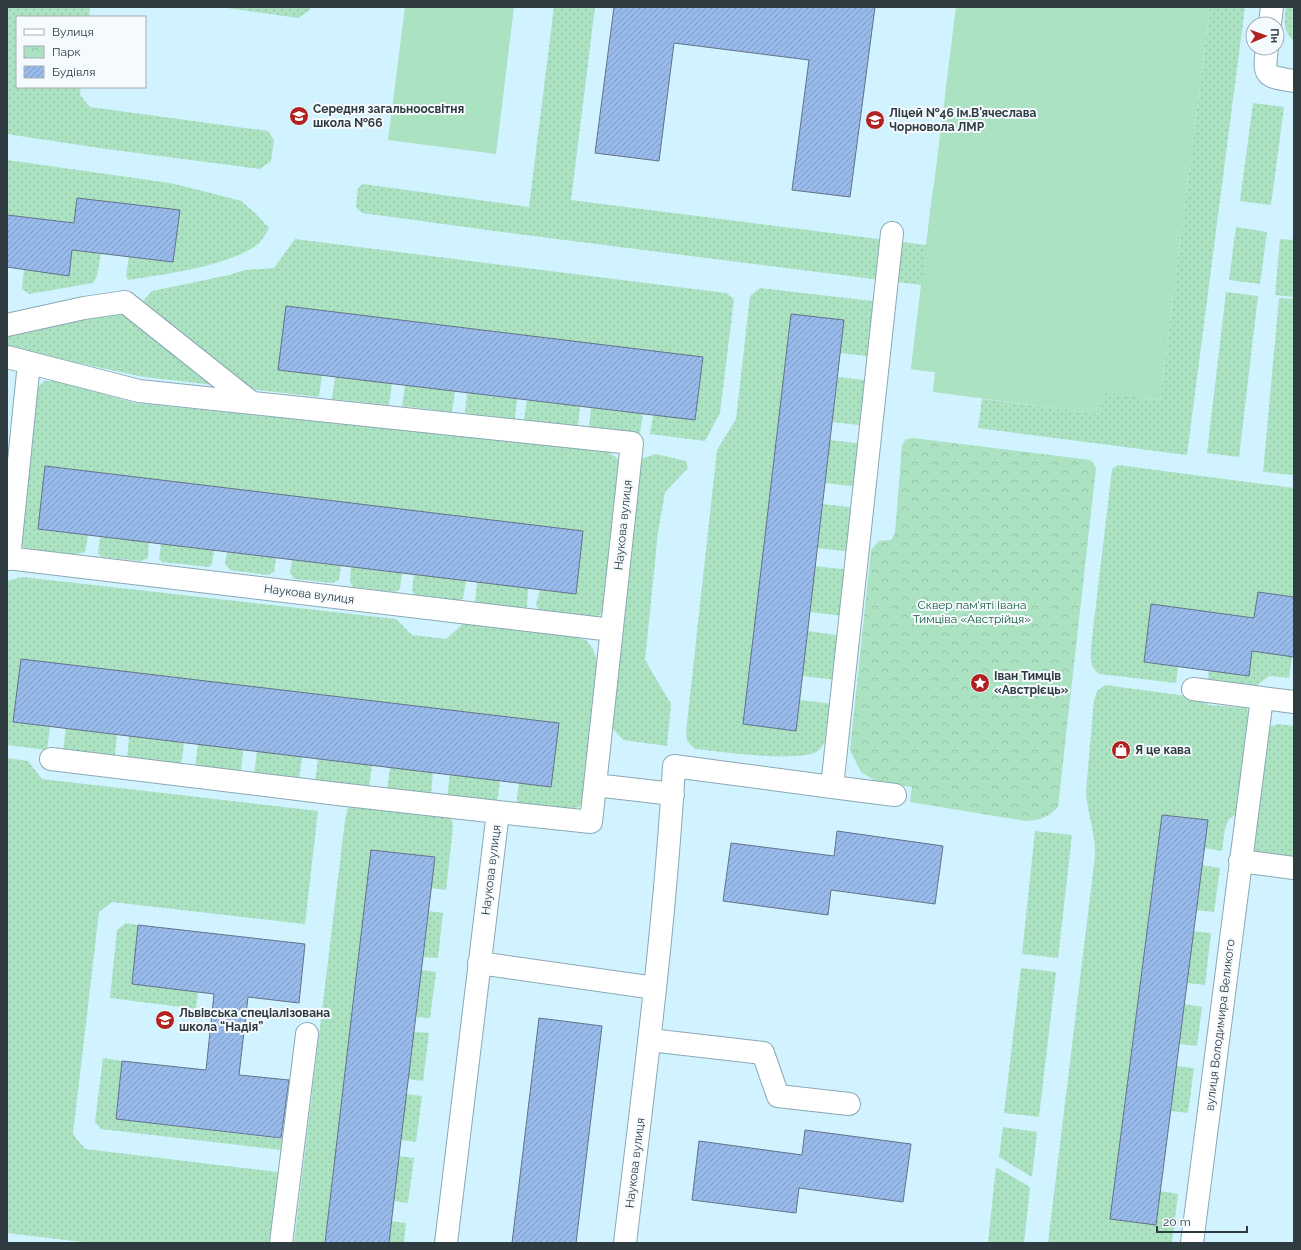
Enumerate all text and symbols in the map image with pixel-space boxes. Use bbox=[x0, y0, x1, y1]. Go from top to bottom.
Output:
legend bbox=[16, 16, 146, 88]
north arrow bbox=[1245, 16, 1285, 56]
text: Вулиця bbox=[52, 25, 94, 39]
text: Пн bbox=[1268, 28, 1281, 43]
text: Парк bbox=[52, 45, 81, 59]
text: Будівля bbox=[52, 65, 95, 79]
place label: Середня загальноосвітня школа №66 bbox=[313, 102, 464, 130]
school or university icon: Середня загальноосвітня школа №66 bbox=[288, 105, 310, 127]
place label: Ліцей №46 ім.В'ячеслава Чорновола ЛМР bbox=[889, 106, 1036, 134]
school or university icon: Ліцей №46 ім.В'ячеслава Чорновола ЛМР bbox=[864, 109, 886, 131]
street label: Наукова вулиця bbox=[611, 479, 635, 571]
street label: Наукова вулиця bbox=[263, 582, 355, 606]
park label: Сквер пам'яті Івана Тимціва «Австрійця» bbox=[913, 598, 1031, 626]
place label: Іван Тимців «Австрієць» bbox=[994, 669, 1069, 697]
place icon: Іван Тимців «Австрієць» bbox=[969, 672, 991, 694]
shop icon: Я це кава bbox=[1110, 739, 1132, 761]
place label: Я це кава bbox=[1135, 743, 1191, 757]
street label: Наукова вулиця bbox=[479, 824, 503, 916]
street label: вулиця Володимира Великого bbox=[1203, 938, 1237, 1112]
place label: Львівська спеціалізована школа “Надія” bbox=[179, 1006, 330, 1034]
school or university icon: Львівська спеціалізована школа “Надія” bbox=[154, 1009, 176, 1031]
street label: Наукова вулиця bbox=[623, 1117, 647, 1209]
scale bar bbox=[1157, 1208, 1247, 1234]
text: 20 m bbox=[1163, 1215, 1191, 1229]

